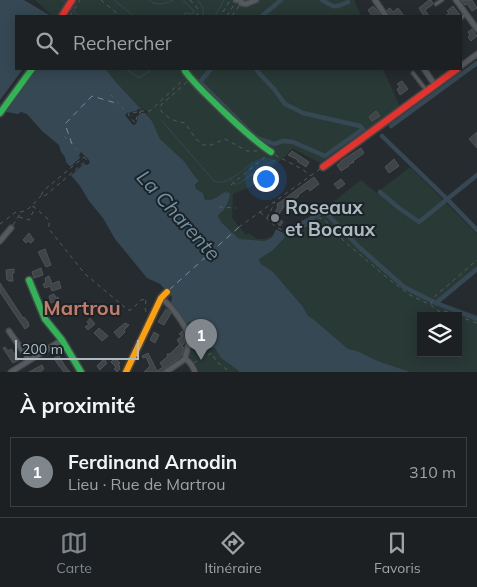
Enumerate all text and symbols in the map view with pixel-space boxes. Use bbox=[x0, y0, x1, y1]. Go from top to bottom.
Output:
search box bbox=[15, 15, 462, 70]
icon: search bbox=[33, 29, 61, 57]
text: Rechercher bbox=[73, 31, 172, 55]
water label: La Charente bbox=[132, 165, 226, 265]
your location bbox=[253, 166, 279, 192]
place label: Roseaux et Bocaux bbox=[285, 195, 376, 241]
marker: Roseaux et Bocaux bbox=[269, 212, 281, 224]
district label: Martrou bbox=[43, 295, 121, 320]
map controls bbox=[417, 312, 462, 357]
button: layers bbox=[417, 312, 462, 357]
pin: 1 bbox=[185, 319, 217, 360]
scale bar bbox=[15, 337, 139, 360]
text: 200 m bbox=[22, 340, 63, 358]
text: À proximité bbox=[20, 392, 136, 418]
text: Ferdinand Arnodin bbox=[68, 450, 237, 474]
text: 1 bbox=[32, 462, 42, 482]
text: 310 m bbox=[409, 462, 456, 482]
text: Lieu · Rue de Martrou bbox=[68, 474, 225, 494]
tab: Carte bbox=[56, 529, 92, 577]
tab: Itinéraire bbox=[205, 529, 262, 577]
tab: Favoris bbox=[374, 529, 421, 577]

